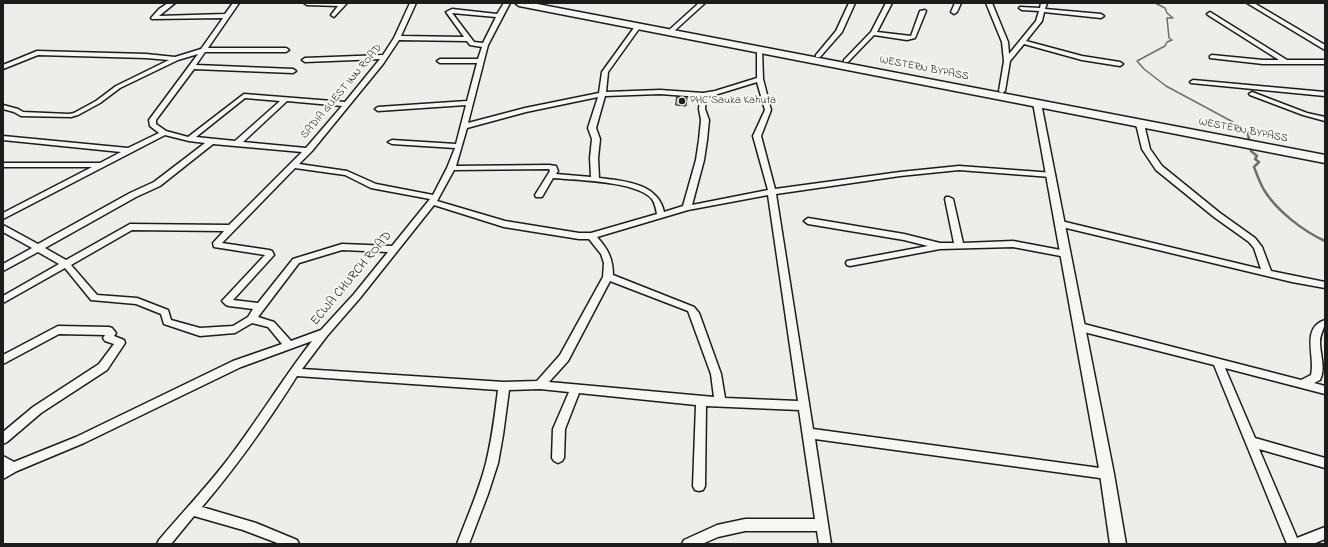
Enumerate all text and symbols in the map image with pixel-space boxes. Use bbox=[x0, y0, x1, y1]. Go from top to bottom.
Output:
street label: SADIA GUEST INN ROAD bbox=[299, 42, 385, 142]
street label: WESTERN BYPASS bbox=[878, 54, 970, 84]
place label: PHC Sauka Kahuta bbox=[690, 94, 776, 108]
marker: PHC Sauka Kahuta bbox=[677, 96, 687, 106]
street label: WESTERN BYPASS bbox=[1197, 116, 1289, 146]
street label: ECWA CHURCH ROAD bbox=[308, 229, 396, 329]

